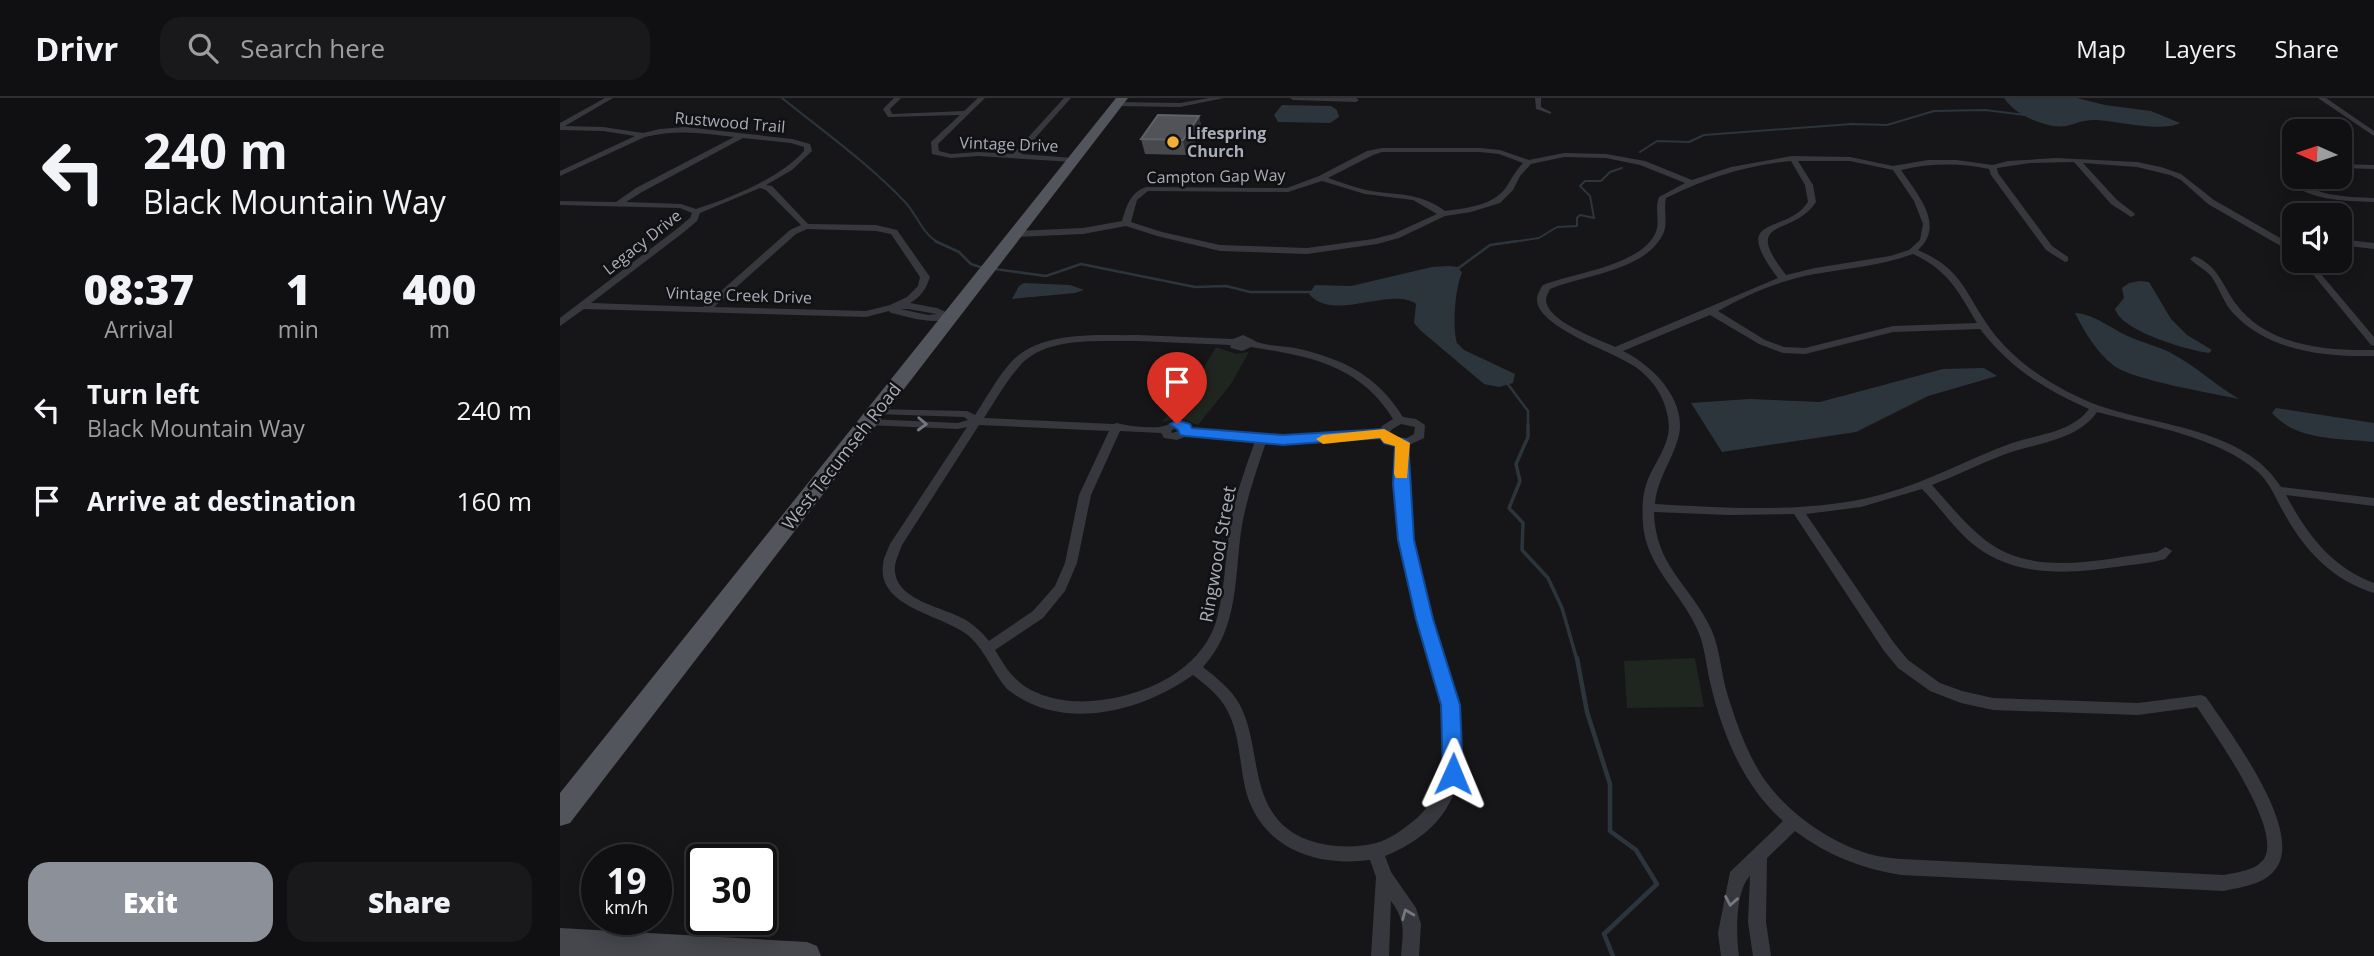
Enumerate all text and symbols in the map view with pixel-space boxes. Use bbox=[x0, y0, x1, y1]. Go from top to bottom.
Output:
search box bbox=[160, 17, 650, 80]
text: Drivr bbox=[35, 26, 118, 71]
icon: search bbox=[184, 29, 222, 67]
text: Search here bbox=[240, 30, 385, 66]
text: Map bbox=[2076, 32, 2126, 65]
text: Layers bbox=[2164, 32, 2237, 65]
text: Share bbox=[2275, 32, 2339, 65]
street label: Rustwood Trail bbox=[674, 106, 786, 138]
text: 240 m bbox=[143, 117, 288, 183]
north arrow bbox=[2282, 119, 2352, 189]
map controls bbox=[2282, 119, 2352, 273]
place label: Lifespring Church bbox=[1187, 122, 1266, 162]
icon: left bbox=[28, 126, 119, 217]
street label: Vintage Drive bbox=[959, 131, 1059, 157]
marker: Lifespring Church bbox=[1165, 134, 1181, 150]
street label: Campton Gap Way bbox=[1146, 164, 1287, 188]
text: Black Mountain Way bbox=[143, 180, 446, 223]
button: sound bbox=[2282, 203, 2352, 273]
street label: Legacy Drive bbox=[598, 204, 686, 280]
text: 08:37 bbox=[84, 260, 194, 317]
text: 1 bbox=[286, 260, 311, 317]
text: 400 bbox=[403, 260, 476, 317]
street label: Vintage Creek Drive bbox=[666, 281, 812, 309]
text: Arrival bbox=[104, 313, 174, 345]
text: min bbox=[278, 313, 319, 345]
text: m bbox=[429, 313, 450, 345]
pin bbox=[1147, 352, 1207, 424]
icon: arrive bbox=[1158, 363, 1196, 401]
text: Turn left bbox=[87, 376, 199, 412]
street label: West Tecumseh Road bbox=[776, 378, 906, 534]
icon: left bbox=[28, 391, 66, 429]
text: 240 m bbox=[457, 392, 532, 428]
text: Black Mountain Way bbox=[87, 412, 305, 444]
one-way arrow bbox=[917, 417, 928, 432]
icon: arrive bbox=[28, 482, 66, 520]
text: Arrive at destination bbox=[87, 483, 356, 519]
text: 160 m bbox=[457, 483, 532, 519]
street label: Ringwood Street bbox=[1193, 484, 1241, 624]
position arrow bbox=[1416, 737, 1490, 811]
speed limit sign: 30 bbox=[686, 844, 777, 935]
text: 19 bbox=[606, 857, 647, 904]
button: Exit bbox=[28, 862, 273, 942]
button: Share bbox=[287, 862, 532, 942]
text: km/h bbox=[605, 895, 648, 919]
one-way arrow bbox=[1724, 895, 1739, 907]
one-way arrow bbox=[1401, 909, 1415, 921]

